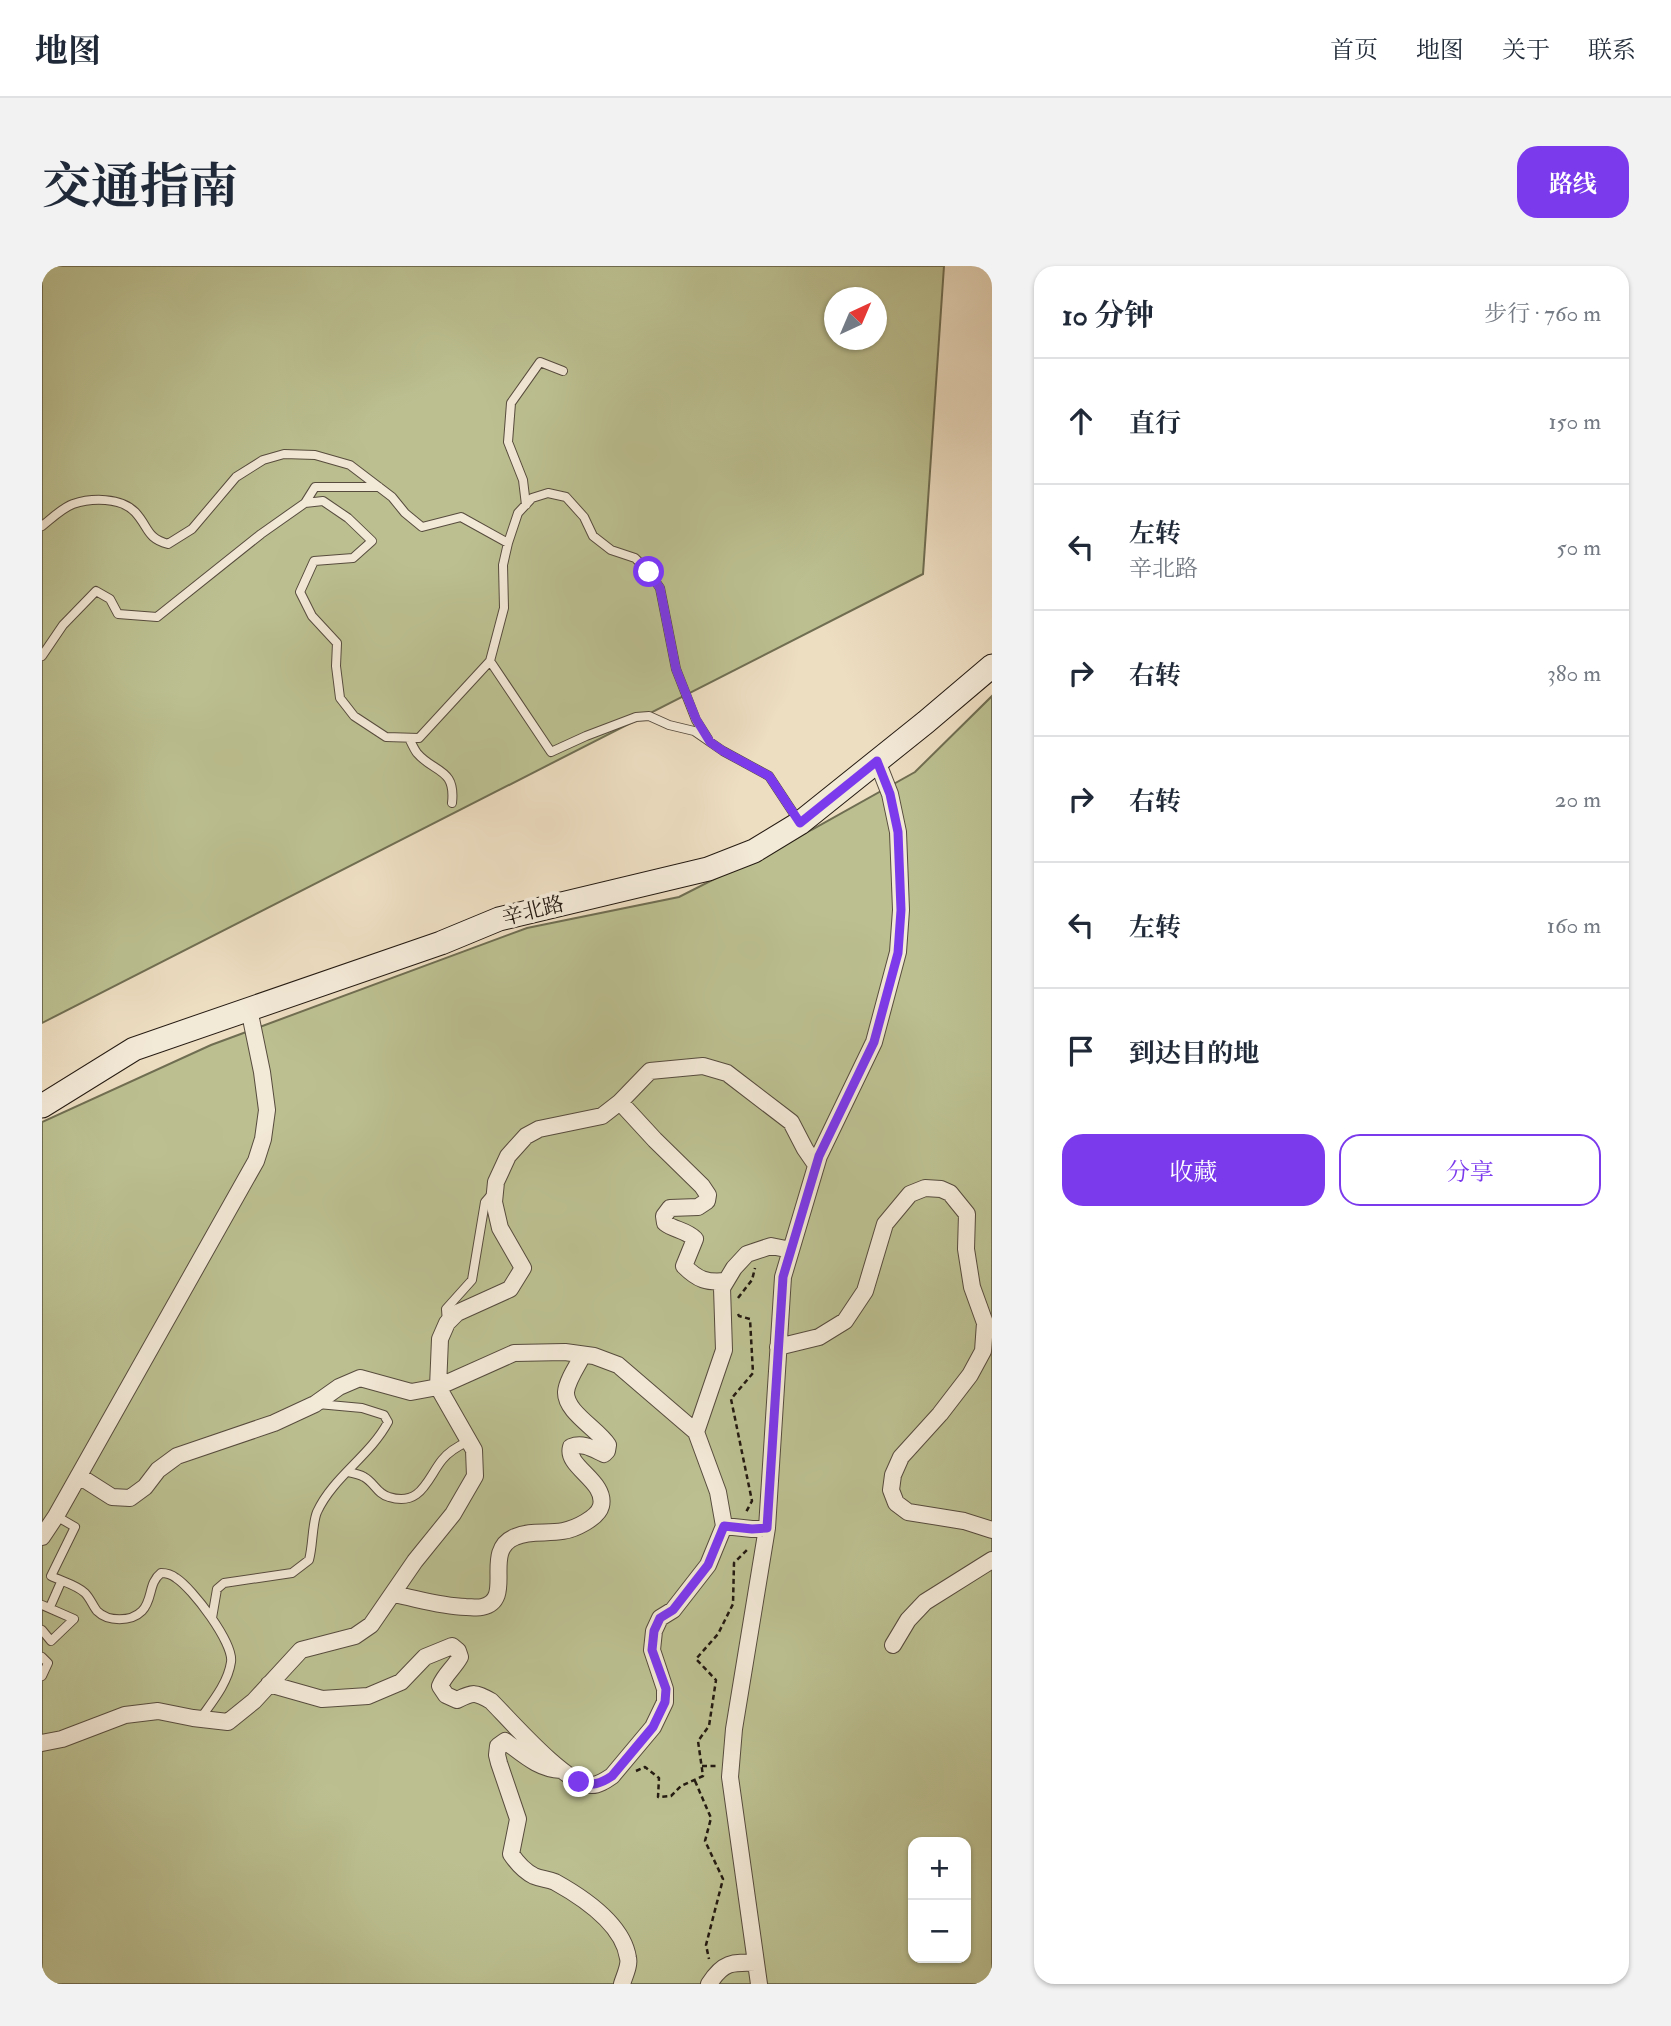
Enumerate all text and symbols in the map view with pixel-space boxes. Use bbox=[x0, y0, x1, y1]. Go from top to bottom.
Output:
text: 地图 bbox=[35, 31, 101, 72]
text: 首页 bbox=[1330, 35, 1378, 66]
text: 地图 bbox=[1416, 35, 1464, 66]
text: 关于 bbox=[1502, 35, 1550, 66]
text: 联系 bbox=[1588, 35, 1636, 66]
button: 路线 bbox=[1517, 146, 1629, 218]
text: 交通指南 bbox=[42, 157, 238, 218]
north arrow bbox=[824, 287, 887, 350]
text: 10 分钟 bbox=[1062, 297, 1154, 334]
text: 步行 · 760 m bbox=[1484, 299, 1601, 328]
icon: ahead bbox=[1062, 402, 1100, 440]
text: 150 m bbox=[1548, 407, 1601, 436]
text: 直行 bbox=[1129, 408, 1181, 440]
text: 左转 bbox=[1129, 518, 1181, 550]
icon: left bbox=[1062, 528, 1100, 566]
text: 50 m bbox=[1557, 533, 1601, 562]
text: 辛北路 bbox=[1129, 554, 1198, 583]
route start bbox=[633, 556, 664, 587]
icon: right bbox=[1062, 654, 1100, 692]
text: 380 m bbox=[1547, 659, 1601, 688]
text: 右转 bbox=[1129, 660, 1181, 692]
icon: right bbox=[1062, 780, 1100, 818]
text: 20 m bbox=[1555, 785, 1601, 814]
text: 右转 bbox=[1129, 786, 1181, 818]
street label: 辛北路 bbox=[499, 890, 567, 932]
icon: left bbox=[1062, 906, 1100, 944]
text: 160 m bbox=[1547, 911, 1601, 940]
text: 左转 bbox=[1129, 912, 1181, 944]
icon: arrive bbox=[1062, 1032, 1100, 1070]
text: 到达目的地 bbox=[1129, 1038, 1259, 1070]
button: 收藏 bbox=[1062, 1134, 1325, 1206]
button: 分享 bbox=[1339, 1134, 1601, 1206]
route end bbox=[563, 1766, 594, 1797]
map controls bbox=[908, 1837, 971, 1963]
button: + bbox=[908, 1837, 971, 1900]
button: − bbox=[908, 1900, 971, 1963]

